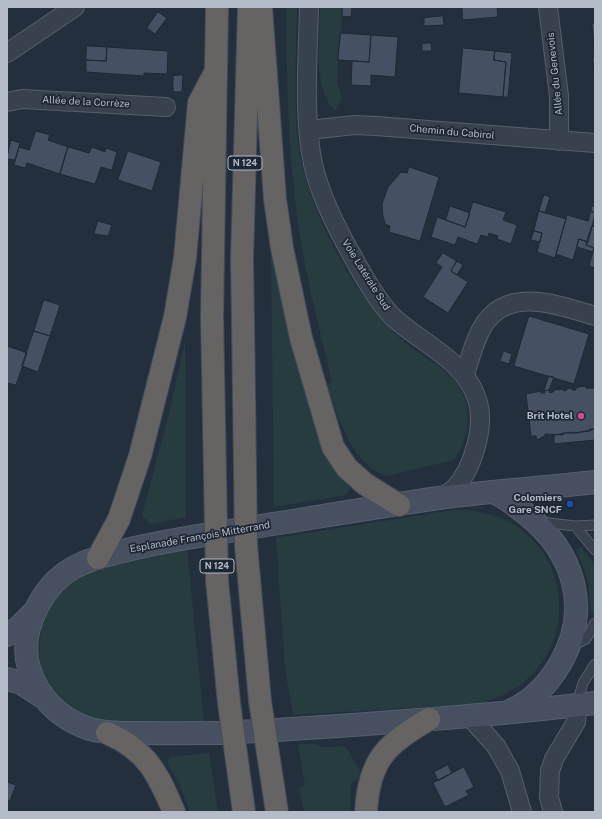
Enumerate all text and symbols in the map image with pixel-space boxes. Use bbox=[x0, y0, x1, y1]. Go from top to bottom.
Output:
street label: Allée du Genevois bbox=[545, 32, 565, 116]
street label: Allée de la Corrèze bbox=[42, 94, 130, 110]
street label: Chemin du Cabirol bbox=[409, 122, 495, 142]
road number: N 124 bbox=[228, 156, 262, 170]
street label: Voie Latérale Sud bbox=[339, 237, 393, 313]
place label: Brit Hotel bbox=[527, 410, 573, 422]
marker: Brit Hotel bbox=[576, 411, 586, 421]
place label: Colomiers Gare SNCF bbox=[509, 492, 562, 516]
marker: Colomiers Gare SNCF bbox=[565, 499, 575, 509]
street label: Esplanade François Mitterrand bbox=[129, 519, 271, 555]
road number: N 124 bbox=[200, 559, 234, 573]

